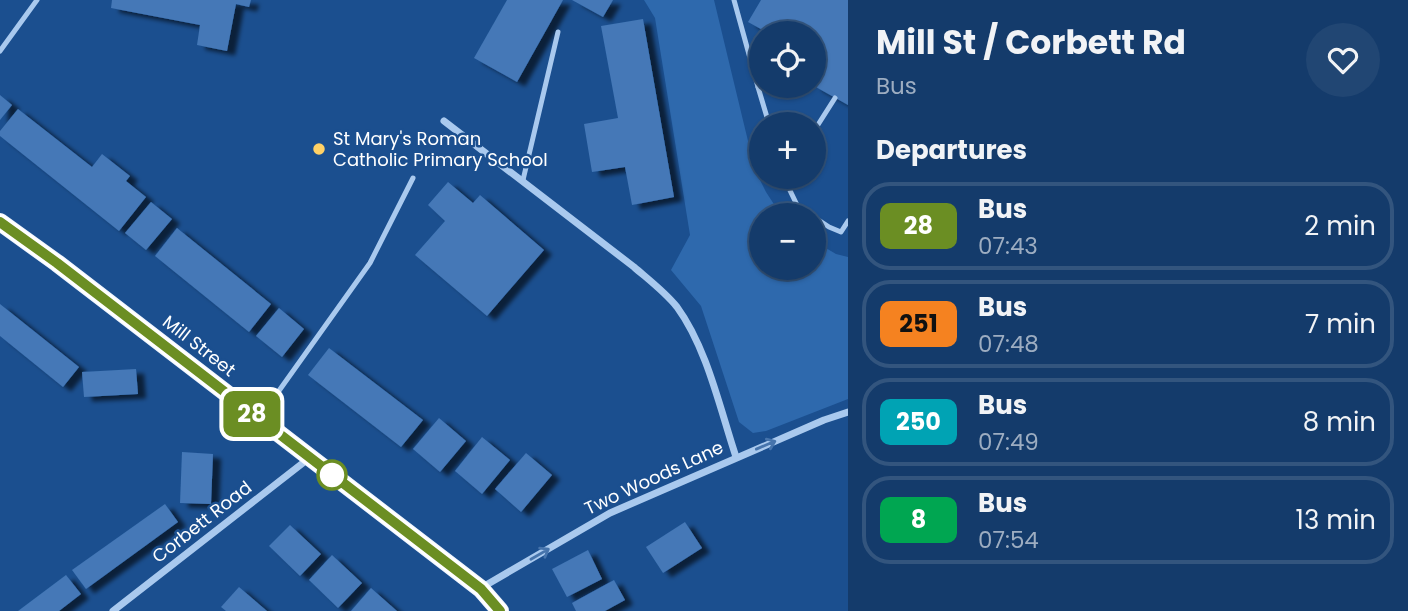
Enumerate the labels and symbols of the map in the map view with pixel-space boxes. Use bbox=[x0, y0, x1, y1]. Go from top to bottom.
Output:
place label: St Mary's Roman Catholic Primary School bbox=[333, 126, 548, 172]
marker: St Mary's Roman Catholic Primary School bbox=[311, 141, 327, 157]
street label: Mill Street bbox=[158, 309, 241, 382]
line badge: 28 bbox=[220, 391, 284, 437]
street label: Two Woods Lane bbox=[580, 434, 727, 521]
one-way arrow bbox=[755, 437, 776, 450]
unlabelled marker bbox=[317, 460, 347, 490]
street label: Corbett Road bbox=[147, 475, 257, 568]
one-way arrow bbox=[529, 547, 549, 561]

